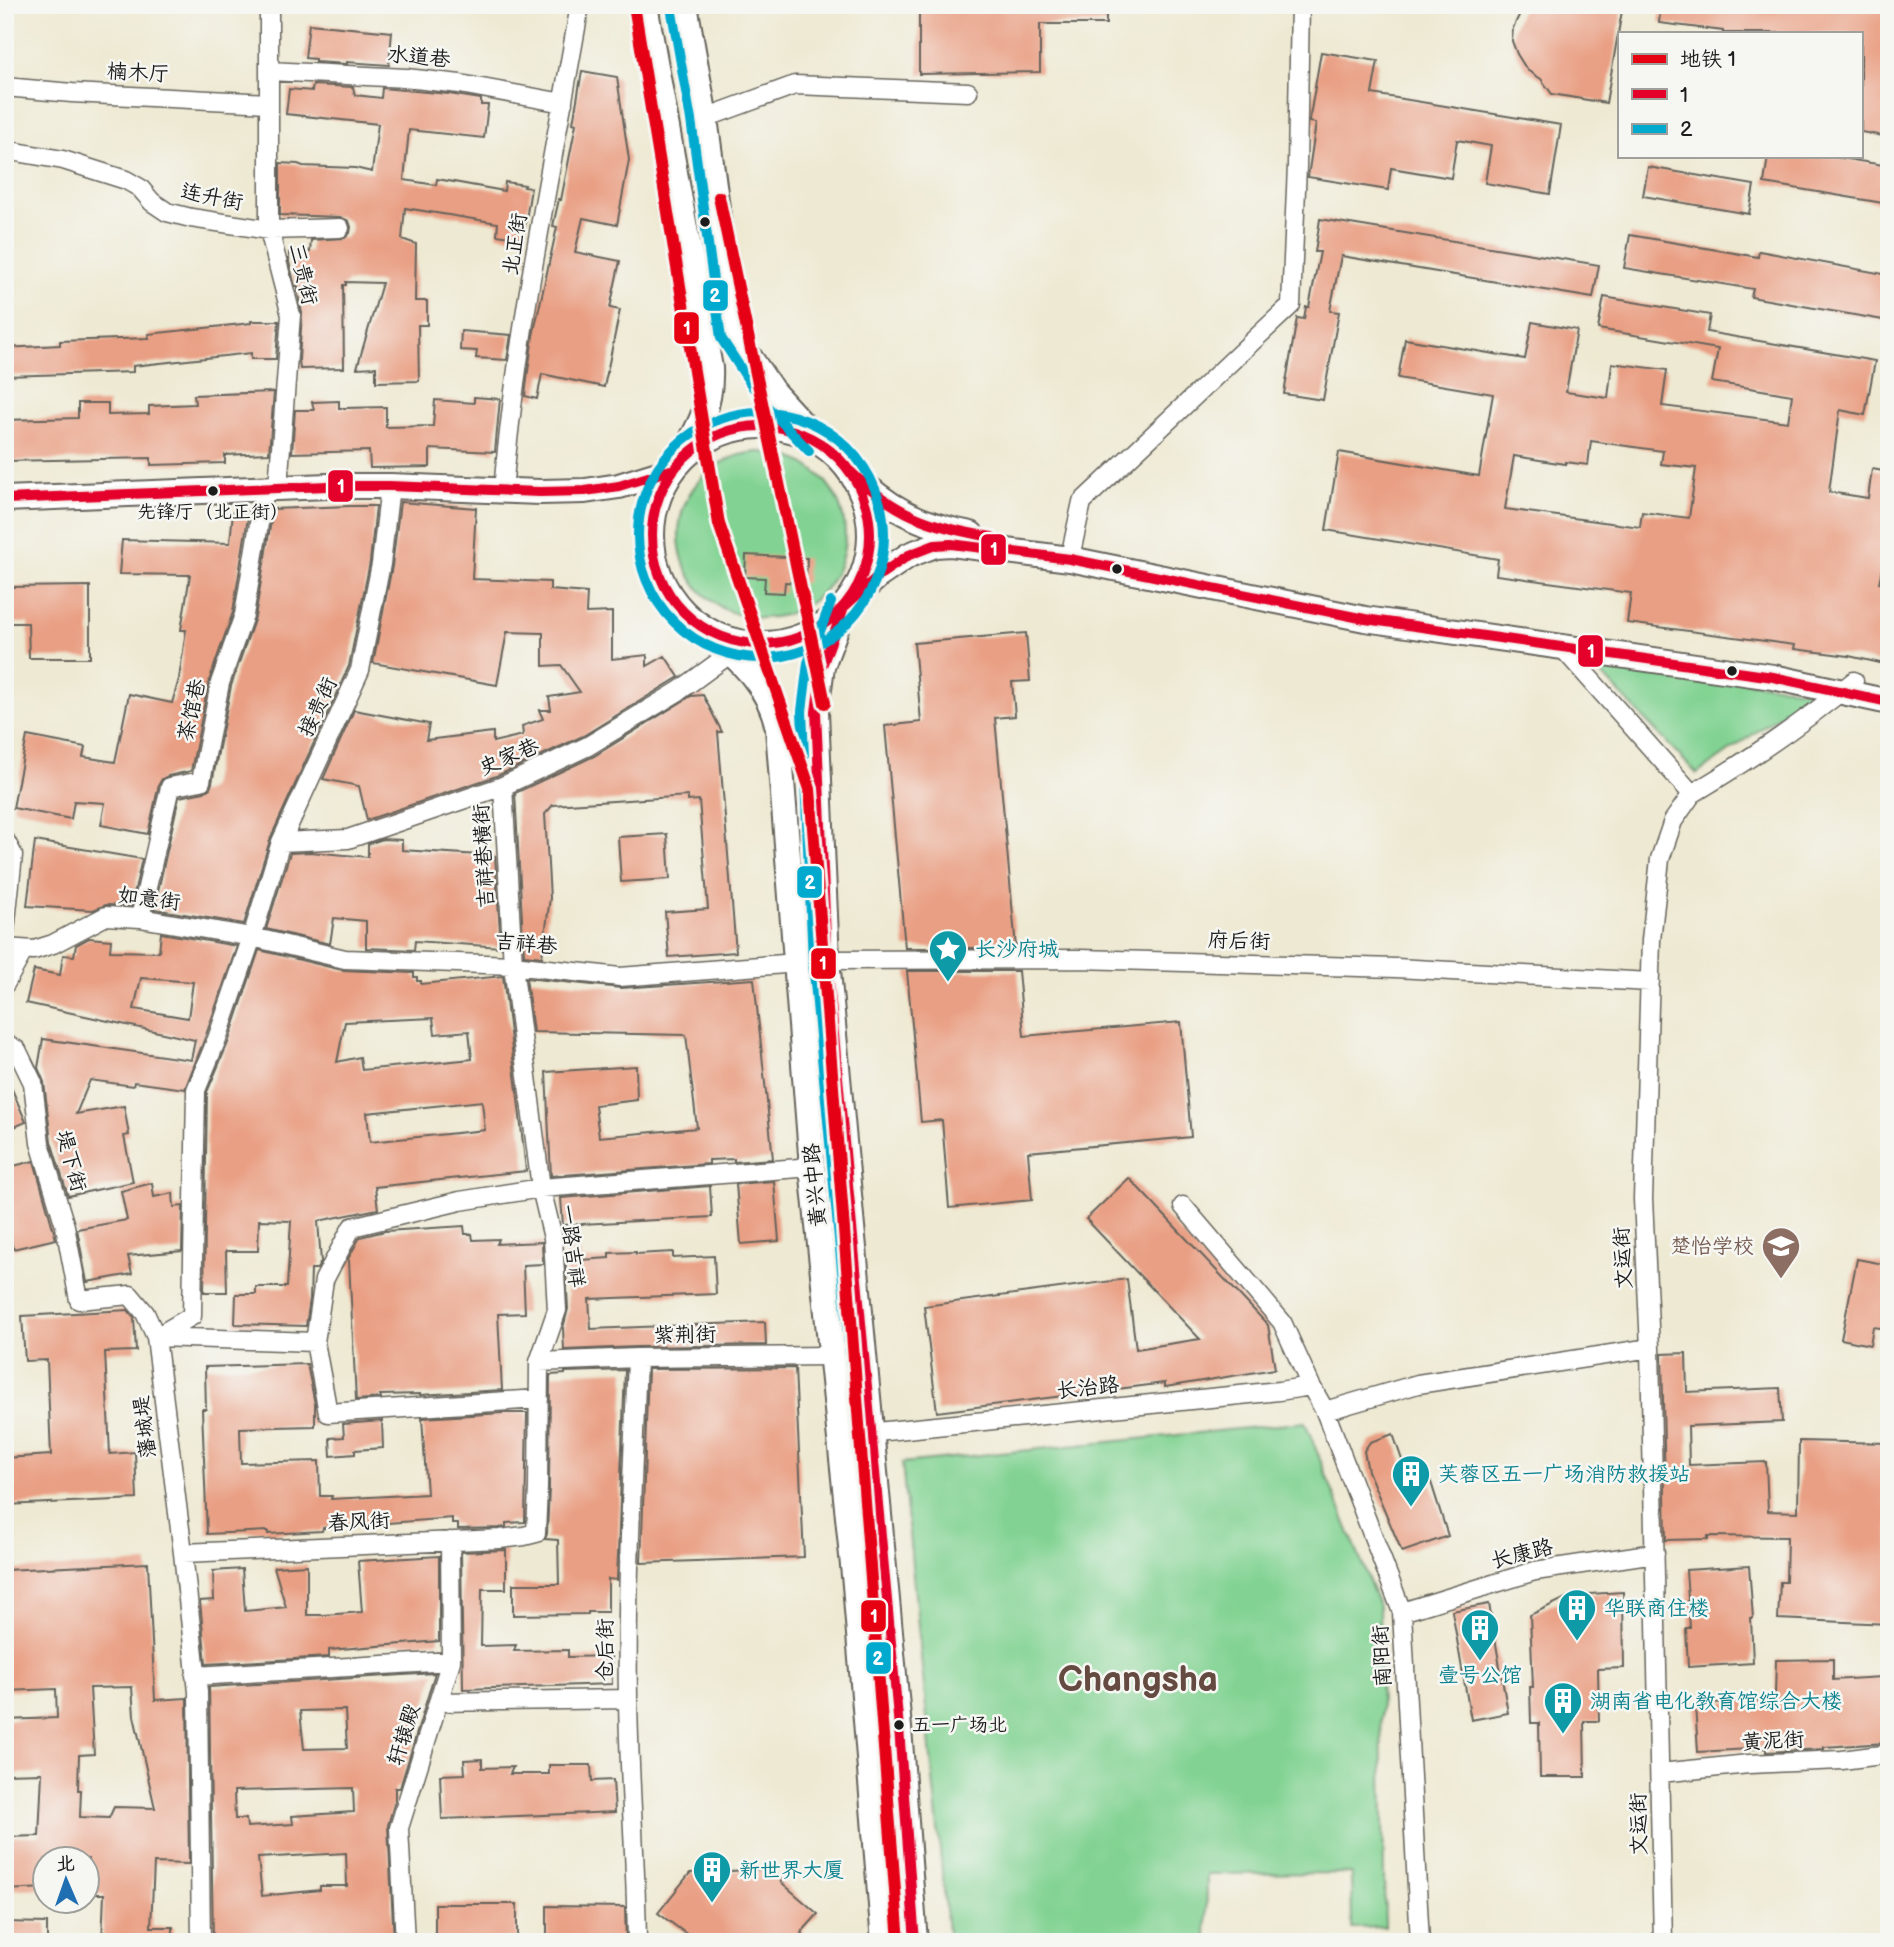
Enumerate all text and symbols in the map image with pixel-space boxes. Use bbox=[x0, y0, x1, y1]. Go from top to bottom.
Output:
legend bbox=[1618, 32, 1862, 158]
street label: 水道巷 bbox=[387, 42, 451, 72]
text: 地铁 1 bbox=[1680, 47, 1736, 72]
street label: 楠木厅 bbox=[106, 59, 170, 87]
text: 1 bbox=[1680, 83, 1688, 108]
text: 2 bbox=[1680, 117, 1693, 142]
street label: 连升街 bbox=[179, 179, 245, 215]
street label: 北正街 bbox=[498, 211, 532, 277]
unlabelled marker bbox=[698, 215, 712, 229]
street label: 三贵街 bbox=[284, 240, 322, 308]
line badge: 2 bbox=[702, 279, 729, 312]
text: 2 bbox=[709, 285, 721, 308]
line badge: 1 bbox=[673, 311, 700, 345]
text: 1 bbox=[683, 318, 691, 341]
line badge: 1 bbox=[327, 469, 354, 503]
text: 1 bbox=[337, 476, 345, 499]
marker: 先锋厅（北正街） bbox=[206, 484, 220, 498]
place label: 先锋厅（北正街） bbox=[137, 501, 289, 524]
line badge: 1 bbox=[980, 533, 1007, 566]
text: 1 bbox=[990, 539, 998, 562]
unlabelled marker bbox=[1110, 562, 1124, 576]
line badge: 1 bbox=[1577, 634, 1604, 668]
text: 1 bbox=[1587, 641, 1595, 664]
unlabelled marker bbox=[1725, 664, 1739, 678]
street label: 接贵街 bbox=[293, 673, 343, 741]
street label: 茶馆巷 bbox=[173, 677, 211, 743]
street label: 史家巷 bbox=[475, 733, 543, 781]
street label: 吉祥巷横街 bbox=[469, 803, 499, 909]
line badge: 2 bbox=[796, 865, 823, 899]
text: 2 bbox=[804, 872, 816, 895]
street label: 如意街 bbox=[116, 883, 182, 915]
street label: 府后街 bbox=[1207, 927, 1271, 955]
place icon: 长沙府城 bbox=[927, 928, 969, 983]
street label: 吉祥巷 bbox=[494, 929, 558, 959]
place label: 长沙府城 bbox=[975, 937, 1059, 962]
line badge: 1 bbox=[810, 947, 837, 980]
text: 1 bbox=[819, 953, 827, 976]
street label: 堤下街 bbox=[51, 1127, 91, 1195]
street label: 黄兴中路 bbox=[799, 1142, 831, 1228]
street label: 一路吉祥 bbox=[554, 1203, 590, 1289]
school or university icon: 楚怡学校 bbox=[1760, 1225, 1802, 1280]
street label: 文运街 bbox=[1609, 1226, 1637, 1290]
place label: 楚怡学校 bbox=[1670, 1234, 1754, 1259]
street label: 紫荆街 bbox=[653, 1322, 717, 1348]
street label: 长治路 bbox=[1055, 1372, 1121, 1404]
street label: 藩城堤 bbox=[129, 1394, 161, 1460]
building icon: 芙蓉区五一广场消防救援站 bbox=[1390, 1453, 1432, 1508]
place label: 芙蓉区五一广场消防救援站 bbox=[1438, 1462, 1690, 1487]
street label: 春风街 bbox=[327, 1508, 391, 1536]
street label: 长康路 bbox=[1488, 1534, 1556, 1574]
building icon: 华联商住楼 bbox=[1556, 1587, 1598, 1642]
place label: 华联商住楼 bbox=[1604, 1596, 1709, 1621]
line badge: 1 bbox=[860, 1599, 887, 1633]
text: 1 bbox=[870, 1606, 878, 1629]
building icon: 壹号公馆 bbox=[1459, 1607, 1501, 1662]
street label: 仓后街 bbox=[593, 1619, 618, 1682]
street label: 南阳街 bbox=[1368, 1624, 1396, 1688]
line badge: 2 bbox=[865, 1641, 892, 1675]
text: 2 bbox=[872, 1648, 884, 1671]
district label: Changsha bbox=[1058, 1659, 1218, 1702]
place label: 壹号公馆 bbox=[1438, 1663, 1522, 1688]
building icon: 湖南省电化教育馆综合大楼 bbox=[1542, 1680, 1584, 1735]
place label: 湖南省电化教育馆综合大楼 bbox=[1590, 1689, 1842, 1714]
street label: 轩辕殿 bbox=[383, 1701, 425, 1769]
place label: 五一广场北 bbox=[912, 1714, 1007, 1737]
marker: 五一广场北 bbox=[892, 1718, 906, 1732]
street label: 黄泥街 bbox=[1741, 1727, 1805, 1755]
street label: 文运街 bbox=[1626, 1792, 1652, 1856]
north arrow bbox=[32, 1846, 102, 1916]
building icon: 新世界大厦 bbox=[691, 1849, 733, 1904]
text: 北 bbox=[56, 1853, 75, 1876]
place label: 新世界大厦 bbox=[739, 1858, 844, 1883]

